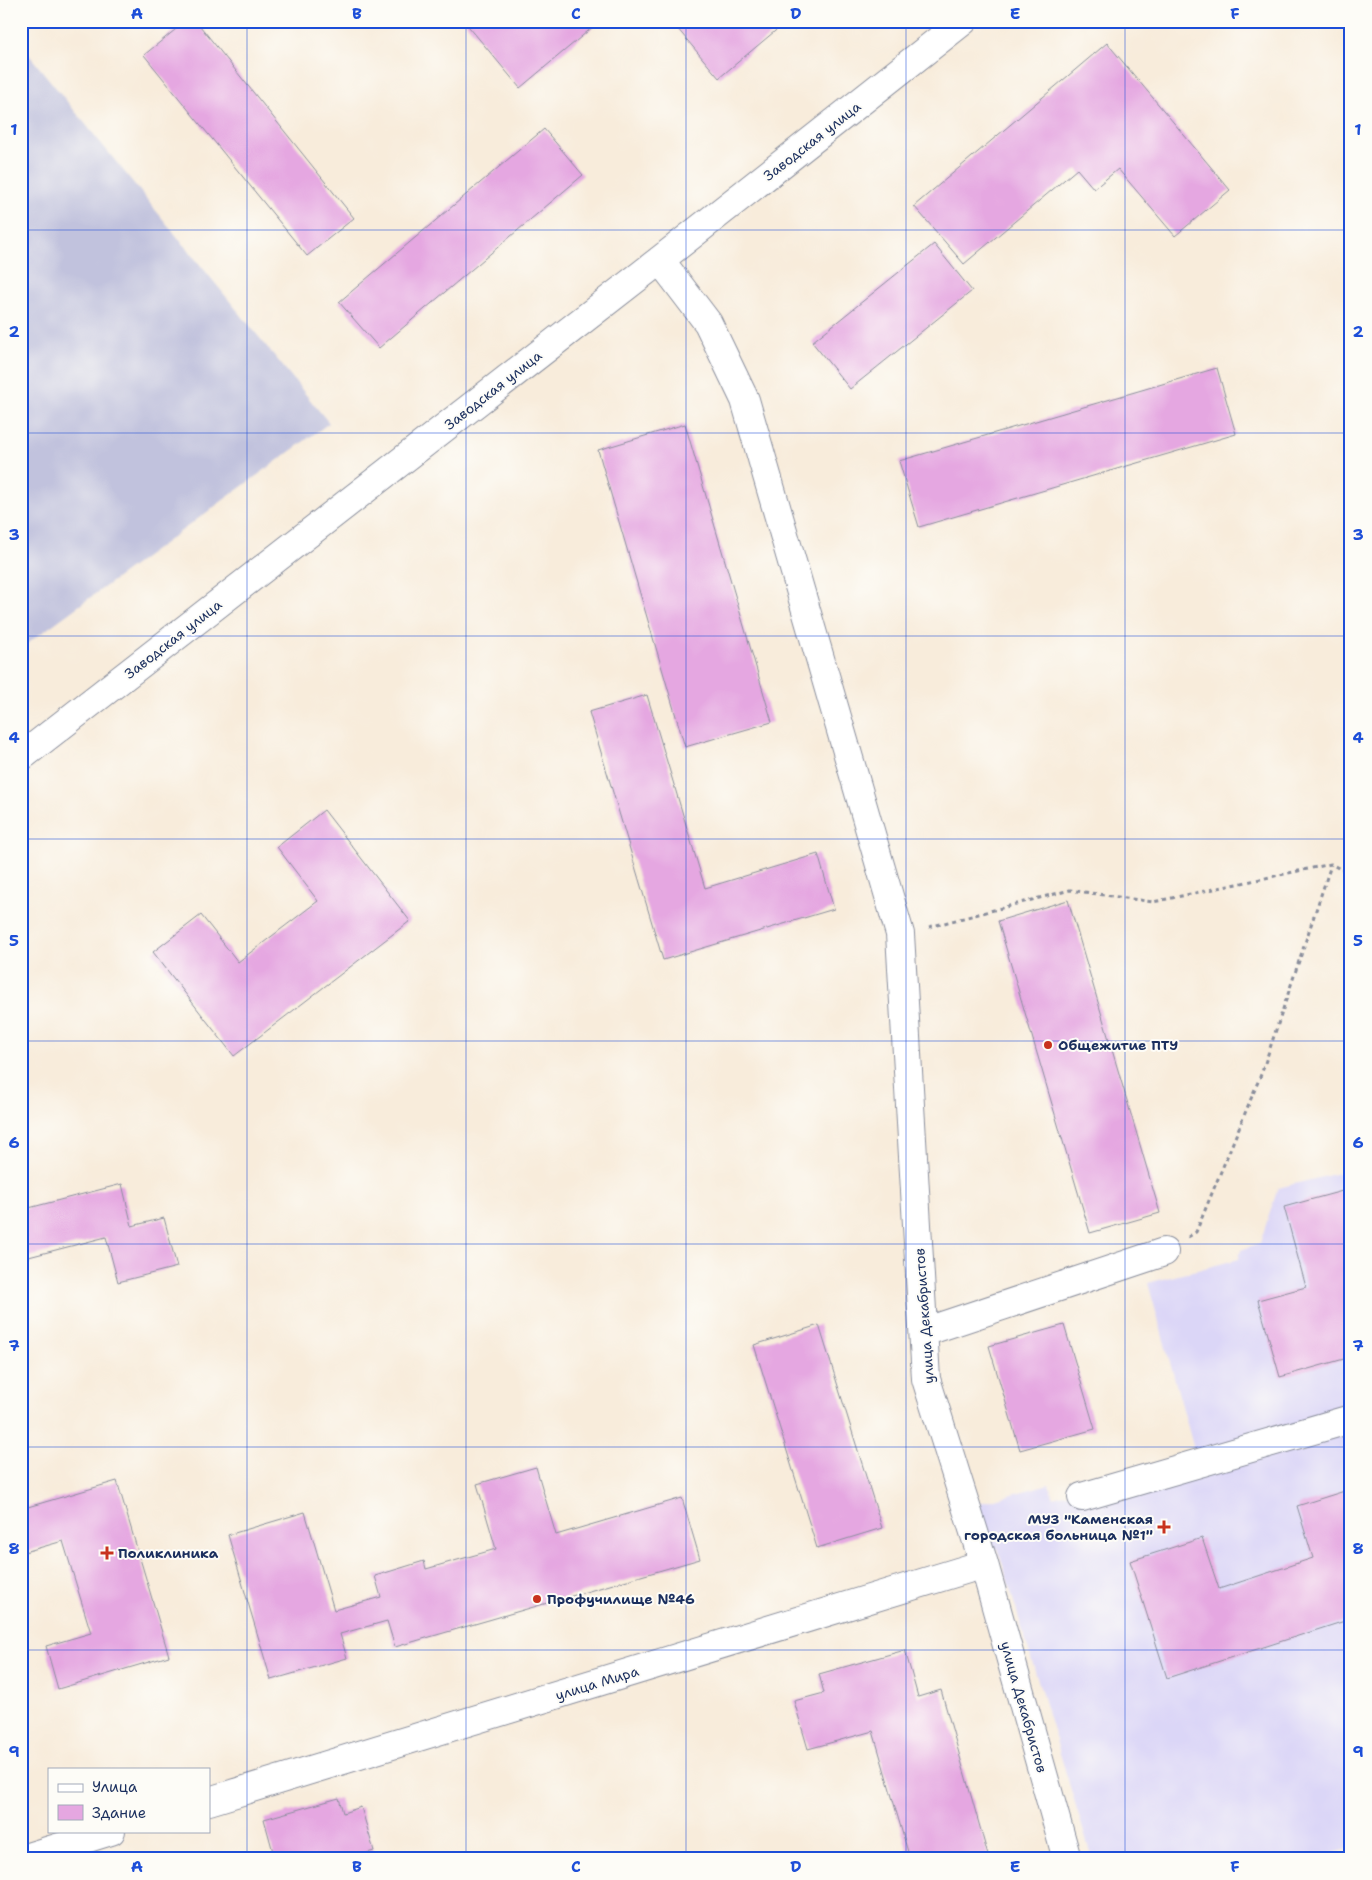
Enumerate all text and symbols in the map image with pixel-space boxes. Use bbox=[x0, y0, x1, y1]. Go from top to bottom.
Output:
text: A bbox=[131, 3, 143, 24]
text: B bbox=[352, 3, 362, 24]
text: C bbox=[571, 3, 581, 24]
text: D bbox=[790, 3, 802, 24]
text: E bbox=[1010, 3, 1020, 24]
text: F bbox=[1230, 3, 1240, 24]
street label: Заводская улица bbox=[760, 97, 864, 185]
text: 1 bbox=[10, 119, 18, 140]
text: 1 bbox=[1354, 119, 1362, 140]
text: 2 bbox=[8, 321, 20, 342]
text: 2 bbox=[1352, 321, 1364, 342]
street label: Заводская улица bbox=[441, 346, 545, 434]
text: 3 bbox=[8, 524, 20, 545]
text: 3 bbox=[1352, 524, 1364, 545]
street label: Заводская улица bbox=[121, 595, 225, 683]
text: 4 bbox=[8, 727, 20, 748]
text: 4 bbox=[1352, 727, 1364, 748]
text: 5 bbox=[9, 930, 19, 951]
text: 5 bbox=[1353, 930, 1363, 951]
place label: Общежитие ПТУ bbox=[1058, 1036, 1178, 1054]
marker: Общежитие ПТУ bbox=[1042, 1039, 1054, 1051]
text: 6 bbox=[8, 1132, 20, 1153]
text: 6 bbox=[1352, 1132, 1364, 1153]
street label: улица Декабристов bbox=[910, 1248, 938, 1384]
text: 7 bbox=[8, 1335, 20, 1356]
text: 7 bbox=[1352, 1335, 1364, 1356]
place label: МУЗ "Каменская городская больница №1" bbox=[964, 1510, 1153, 1544]
marker: МУЗ "Каменская городская больница №1" bbox=[1157, 1520, 1171, 1534]
text: 8 bbox=[8, 1538, 20, 1559]
text: 8 bbox=[1352, 1538, 1364, 1559]
place label: Поликлиника bbox=[118, 1544, 219, 1562]
marker: Поликлиника bbox=[100, 1546, 114, 1560]
place label: Профучилище №46 bbox=[547, 1590, 695, 1608]
marker: Профучилище №46 bbox=[531, 1593, 543, 1605]
street label: улица Декабристов bbox=[997, 1639, 1051, 1775]
street label: улица Мира bbox=[553, 1662, 641, 1704]
text: 9 bbox=[8, 1741, 20, 1762]
text: 9 bbox=[1352, 1741, 1364, 1762]
legend bbox=[48, 1768, 210, 1832]
text: Улица bbox=[92, 1777, 138, 1797]
text: Здание bbox=[92, 1803, 146, 1823]
text: A bbox=[131, 1856, 143, 1877]
text: B bbox=[352, 1856, 362, 1877]
text: C bbox=[571, 1856, 581, 1877]
text: D bbox=[790, 1856, 802, 1877]
text: E bbox=[1010, 1856, 1020, 1877]
text: F bbox=[1230, 1856, 1240, 1877]

